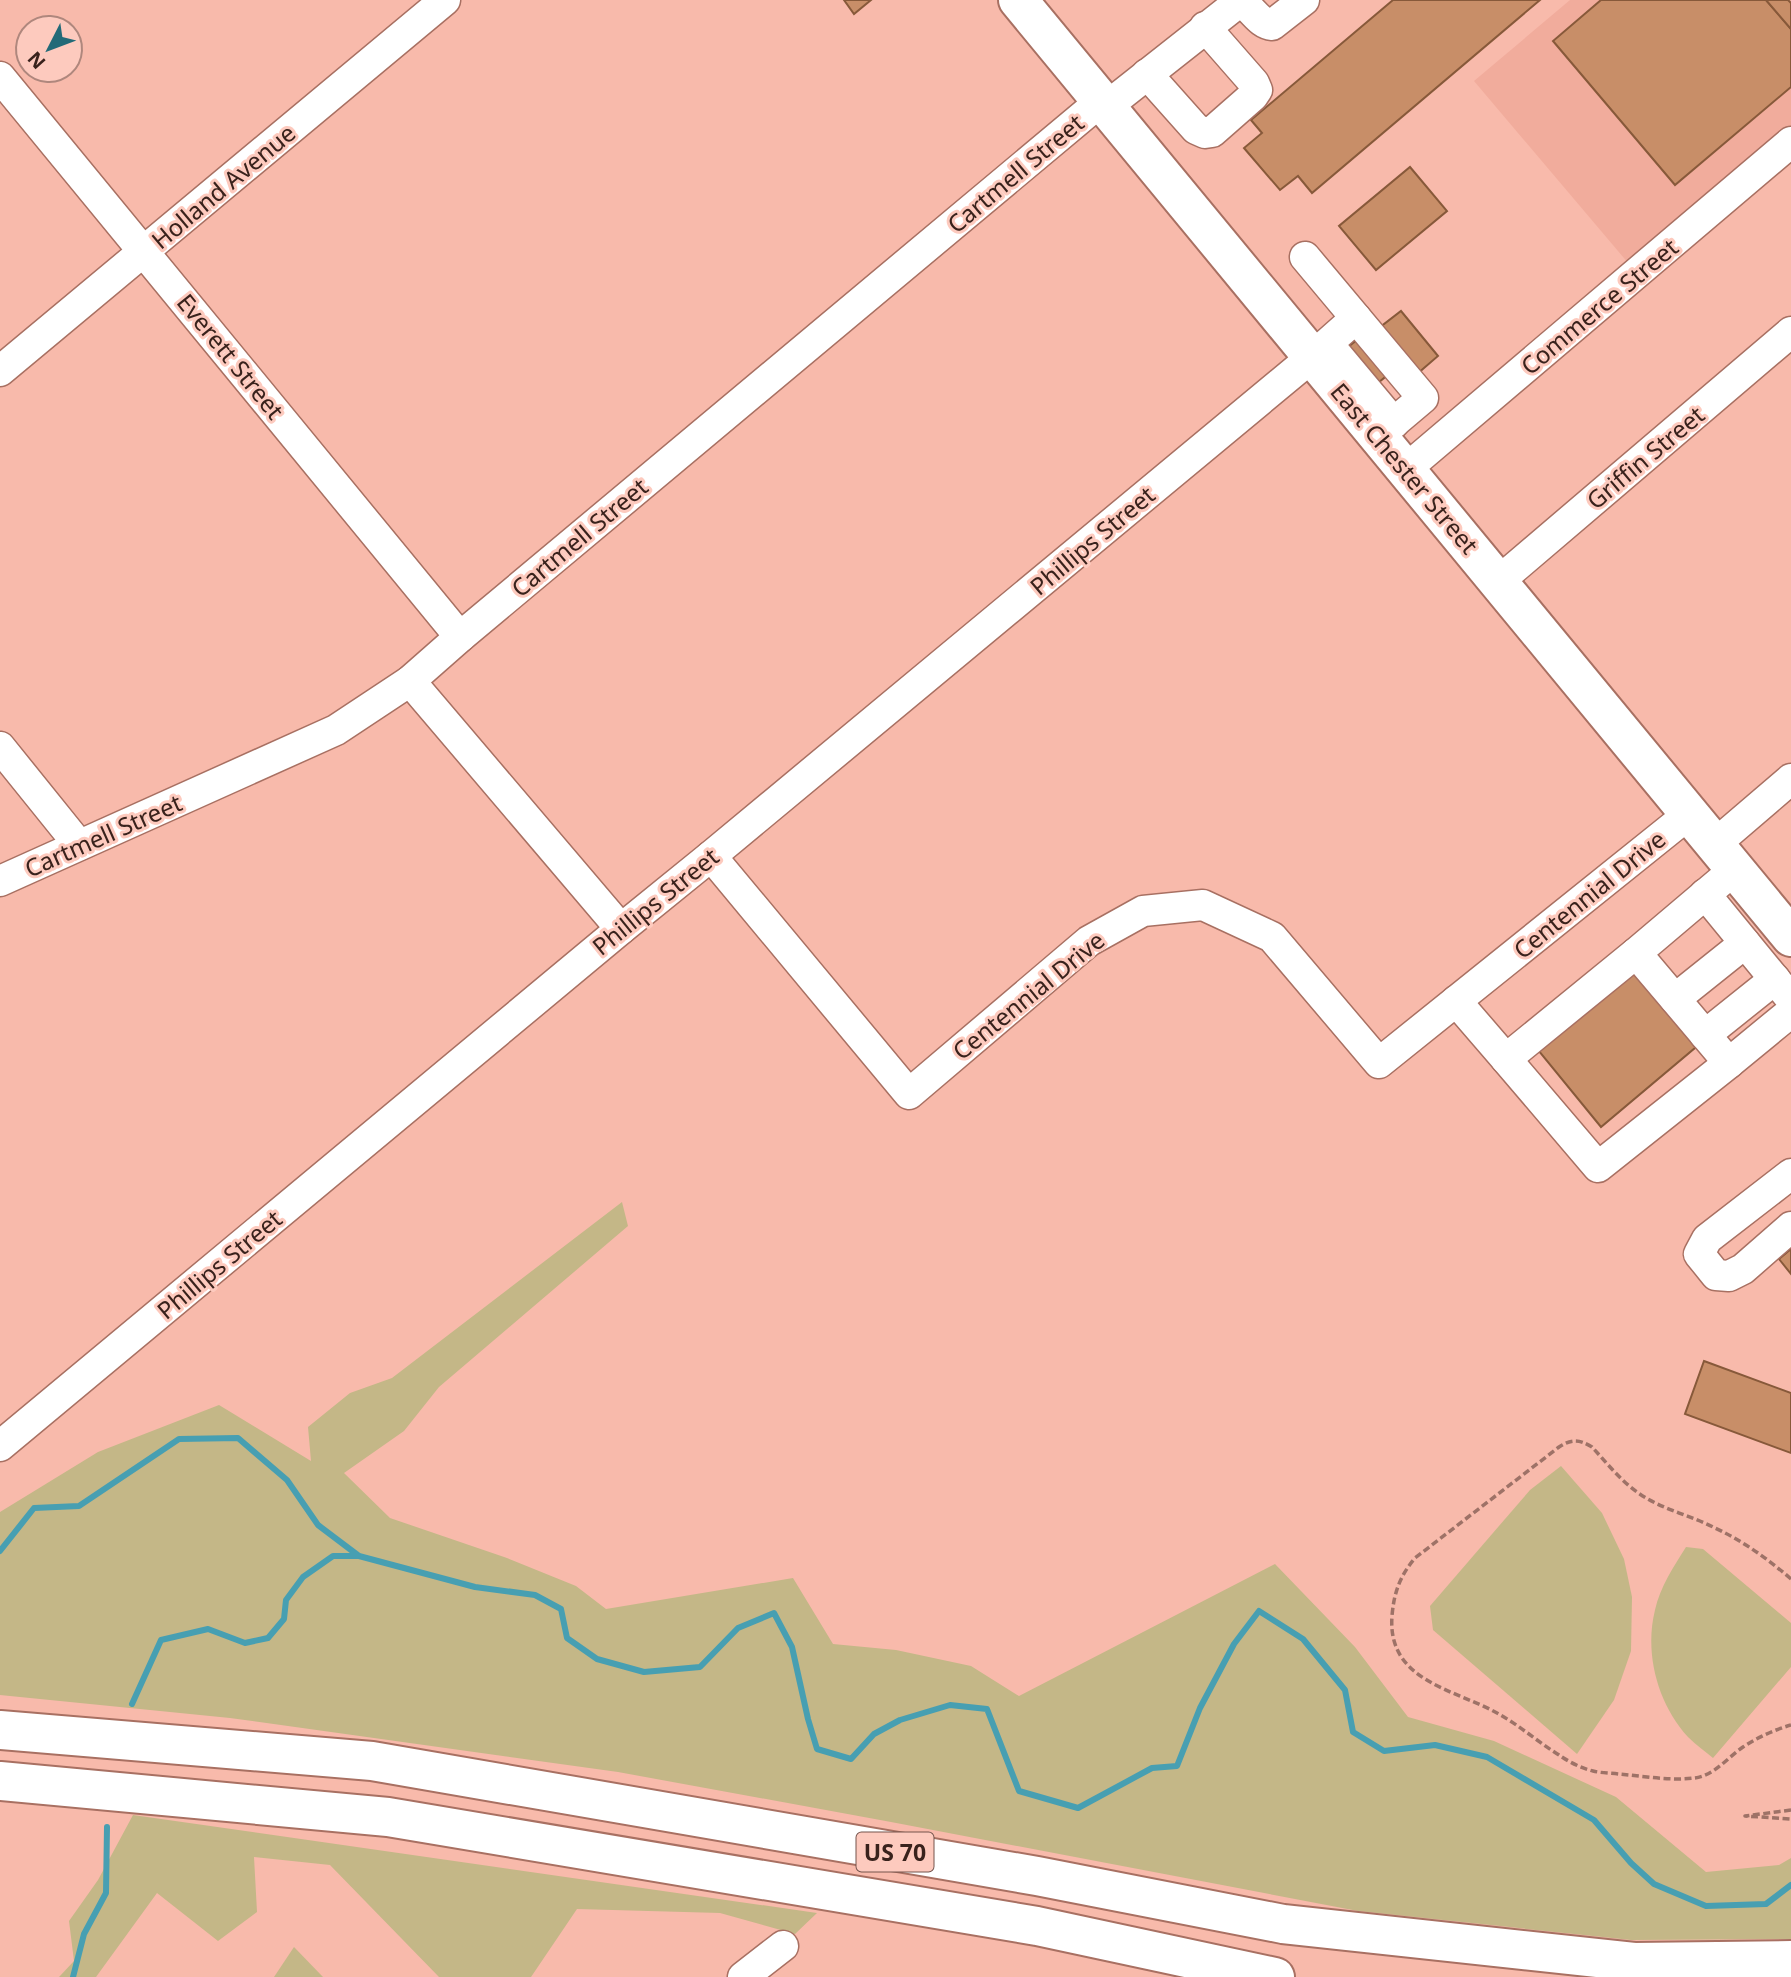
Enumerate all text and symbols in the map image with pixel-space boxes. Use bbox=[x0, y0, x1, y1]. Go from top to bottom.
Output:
north arrow bbox=[14, 14, 84, 84]
text: N bbox=[22, 46, 51, 75]
street label: Cartmell Street bbox=[940, 106, 1091, 240]
street label: Holland Avenue bbox=[144, 116, 302, 256]
street label: Commerce Street bbox=[1513, 230, 1685, 382]
street label: Everett Street bbox=[170, 286, 292, 426]
street label: East Chester Street bbox=[1324, 376, 1487, 561]
street label: Griffin Street bbox=[1579, 398, 1711, 516]
street label: Cartmell Street bbox=[504, 470, 655, 604]
street label: Phillips Street bbox=[1023, 478, 1162, 602]
street label: Cartmell Street bbox=[19, 785, 187, 884]
street label: Centennial Drive bbox=[1506, 822, 1672, 966]
street label: Phillips Street bbox=[585, 840, 725, 962]
street label: Centennial Drive bbox=[945, 923, 1111, 1067]
street label: Phillips Street bbox=[150, 1202, 289, 1326]
road number: US 70 bbox=[856, 1832, 934, 1871]

